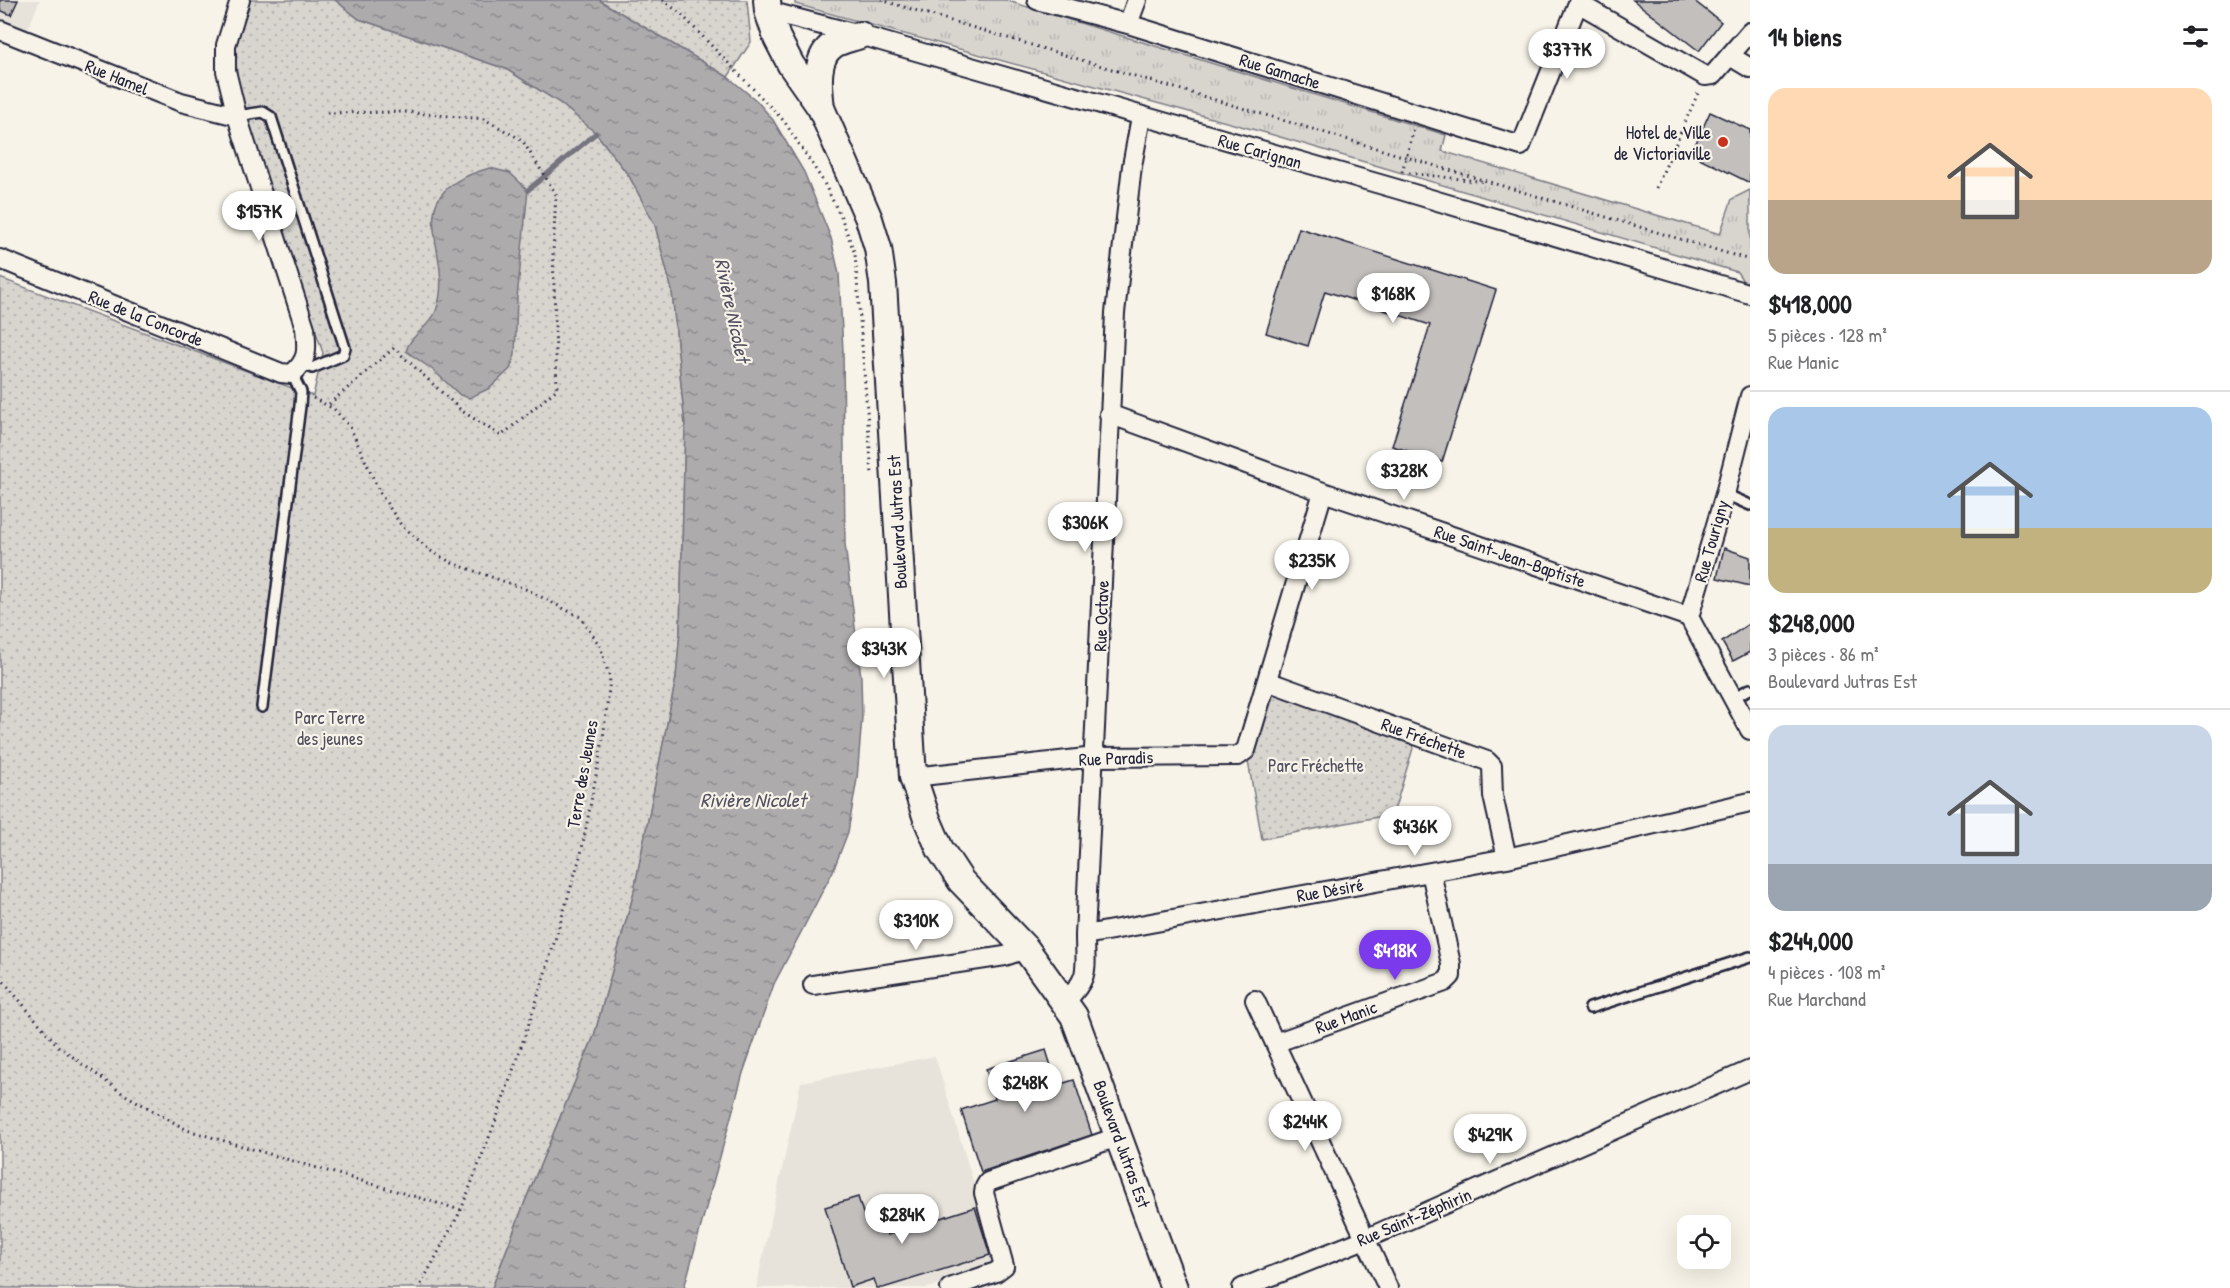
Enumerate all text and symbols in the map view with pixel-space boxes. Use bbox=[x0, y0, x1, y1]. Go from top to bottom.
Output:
text: 14 biens bbox=[1768, 19, 1842, 54]
icon: filters bbox=[2179, 20, 2212, 53]
pin: $377K bbox=[1525, 29, 1609, 80]
text: $377K bbox=[1542, 35, 1592, 62]
street label: Rue Gamache bbox=[1236, 47, 1324, 95]
street label: Rue Hamel bbox=[82, 53, 153, 101]
place label: Hotel de Ville de Victoriaville bbox=[1614, 120, 1711, 166]
street label: Rue Carignan bbox=[1215, 127, 1305, 175]
icon: home bbox=[1936, 127, 2044, 235]
marker: Hotel de Ville de Victoriaville bbox=[1716, 135, 1730, 149]
pin: $157K bbox=[217, 191, 301, 242]
text: $157K bbox=[236, 197, 282, 224]
water label: Rivière Nicolet bbox=[709, 256, 758, 367]
pin: $168K bbox=[1351, 273, 1435, 324]
text: $168K bbox=[1371, 279, 1415, 306]
street label: Rue de la Concorde bbox=[85, 284, 207, 352]
text: $418,000 bbox=[1768, 286, 1852, 321]
text: 5 pièces · 128 m² bbox=[1768, 321, 1887, 348]
text: Rue Manic bbox=[1768, 348, 1839, 375]
icon: home bbox=[1936, 446, 2044, 554]
pin: $328K bbox=[1362, 450, 1446, 501]
street label: Boulevard Jutras Est bbox=[881, 454, 913, 590]
text: $328K bbox=[1380, 456, 1428, 483]
street label: Rue Tourigny bbox=[1687, 497, 1735, 585]
pin: $306K bbox=[1043, 502, 1127, 553]
text: $306K bbox=[1062, 508, 1108, 535]
street label: Rue Saint-Jean-Baptiste bbox=[1431, 518, 1589, 594]
pin: $235K bbox=[1270, 540, 1354, 591]
text: $235K bbox=[1288, 546, 1336, 573]
street label: Rue Octave bbox=[1087, 580, 1115, 652]
text: $248,000 bbox=[1768, 605, 1855, 640]
pin: $343K bbox=[842, 628, 926, 679]
text: $343K bbox=[861, 634, 907, 661]
text: 3 pièces · 86 m² bbox=[1768, 640, 1879, 667]
text: Boulevard Jutras Est bbox=[1768, 667, 1917, 694]
park label: Parc Terre des jeunes bbox=[295, 705, 365, 751]
street label: Rue Fréchette bbox=[1378, 711, 1470, 765]
street label: Terre des Jeunes bbox=[560, 718, 604, 830]
street label: Rue Paradis bbox=[1078, 744, 1154, 772]
park label: Parc Fréchette bbox=[1268, 753, 1364, 778]
icon: home bbox=[1936, 764, 2044, 872]
water label: Rivière Nicolet bbox=[700, 786, 809, 813]
pin: $436K bbox=[1373, 806, 1457, 857]
text: $436K bbox=[1392, 812, 1438, 839]
street label: Rue Désiré bbox=[1295, 872, 1365, 908]
pin: $310K bbox=[874, 900, 958, 951]
text: $310K bbox=[893, 906, 939, 933]
text: $244,000 bbox=[1768, 923, 1853, 958]
pin: $418K bbox=[1353, 930, 1437, 981]
text: $418K bbox=[1373, 936, 1417, 963]
text: 4 pièces · 108 m² bbox=[1768, 958, 1885, 985]
text: Rue Marchand bbox=[1768, 985, 1866, 1012]
street label: Rue Manic bbox=[1312, 994, 1380, 1040]
pin: $248K bbox=[983, 1062, 1067, 1113]
text: $248K bbox=[1002, 1068, 1048, 1095]
street label: Boulevard Jutras Est bbox=[1087, 1077, 1157, 1212]
pin: $244K bbox=[1263, 1101, 1347, 1152]
text: $244K bbox=[1283, 1107, 1327, 1134]
pin: $429K bbox=[1448, 1114, 1532, 1165]
text: $429K bbox=[1468, 1120, 1512, 1147]
street label: Rue Saint-Zéphirin bbox=[1353, 1182, 1475, 1252]
pin: $284K bbox=[860, 1194, 944, 1245]
text: $284K bbox=[879, 1200, 925, 1227]
map controls bbox=[1677, 1215, 1731, 1269]
button: locate bbox=[1677, 1215, 1731, 1269]

